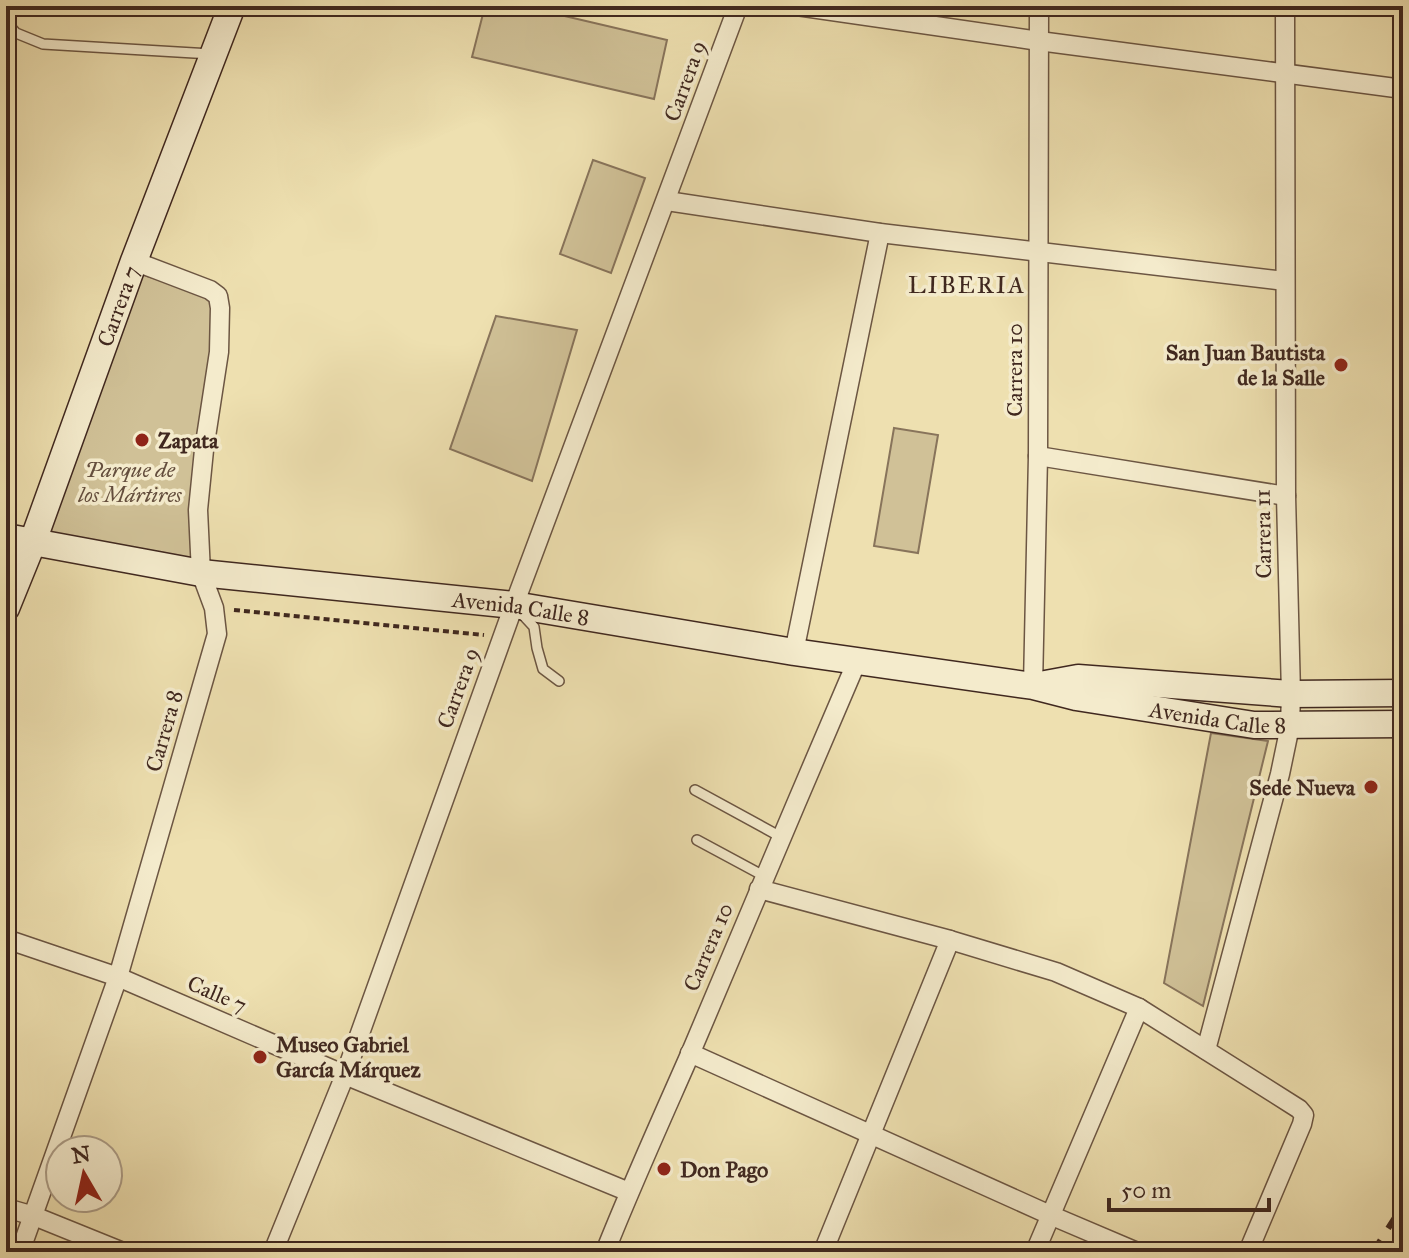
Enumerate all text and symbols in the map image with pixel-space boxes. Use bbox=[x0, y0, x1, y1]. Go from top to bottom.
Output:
street label: Carrera 9 bbox=[658, 37, 712, 125]
street label: Carrera 7 bbox=[91, 262, 145, 350]
district label: LIBERIA bbox=[908, 270, 1026, 300]
street label: Carrera 10 bbox=[1001, 323, 1028, 417]
place label: San Juan Bautista de la Salle bbox=[1166, 339, 1326, 391]
marker: San Juan Bautista de la Salle bbox=[1332, 356, 1350, 374]
place label: Zapata bbox=[158, 427, 219, 454]
marker: Zapata bbox=[133, 431, 151, 449]
park label: Parque de los Mártires bbox=[77, 456, 182, 508]
street label: Carrera 11 bbox=[1249, 489, 1277, 579]
street label: Avenida Calle 8 bbox=[450, 585, 591, 631]
street label: Carrera 9 bbox=[431, 644, 485, 732]
street label: Carrera 8 bbox=[139, 687, 189, 775]
street label: Avenida Calle 8 bbox=[1146, 695, 1286, 738]
place label: Sede Nueva bbox=[1249, 774, 1356, 801]
marker: Sede Nueva bbox=[1362, 778, 1380, 796]
street label: Carrera 10 bbox=[677, 899, 739, 995]
street label: Calle 7 bbox=[183, 970, 251, 1018]
place label: Museo Gabriel García Márquez bbox=[276, 1031, 421, 1083]
marker: Museo Gabriel García Márquez bbox=[251, 1048, 269, 1066]
north arrow bbox=[44, 1134, 124, 1214]
text: N bbox=[70, 1140, 93, 1170]
place label: Don Pago bbox=[680, 1156, 768, 1183]
marker: Don Pago bbox=[655, 1160, 673, 1178]
scale bar bbox=[1109, 1162, 1269, 1212]
text: 50 m bbox=[1121, 1175, 1171, 1205]

